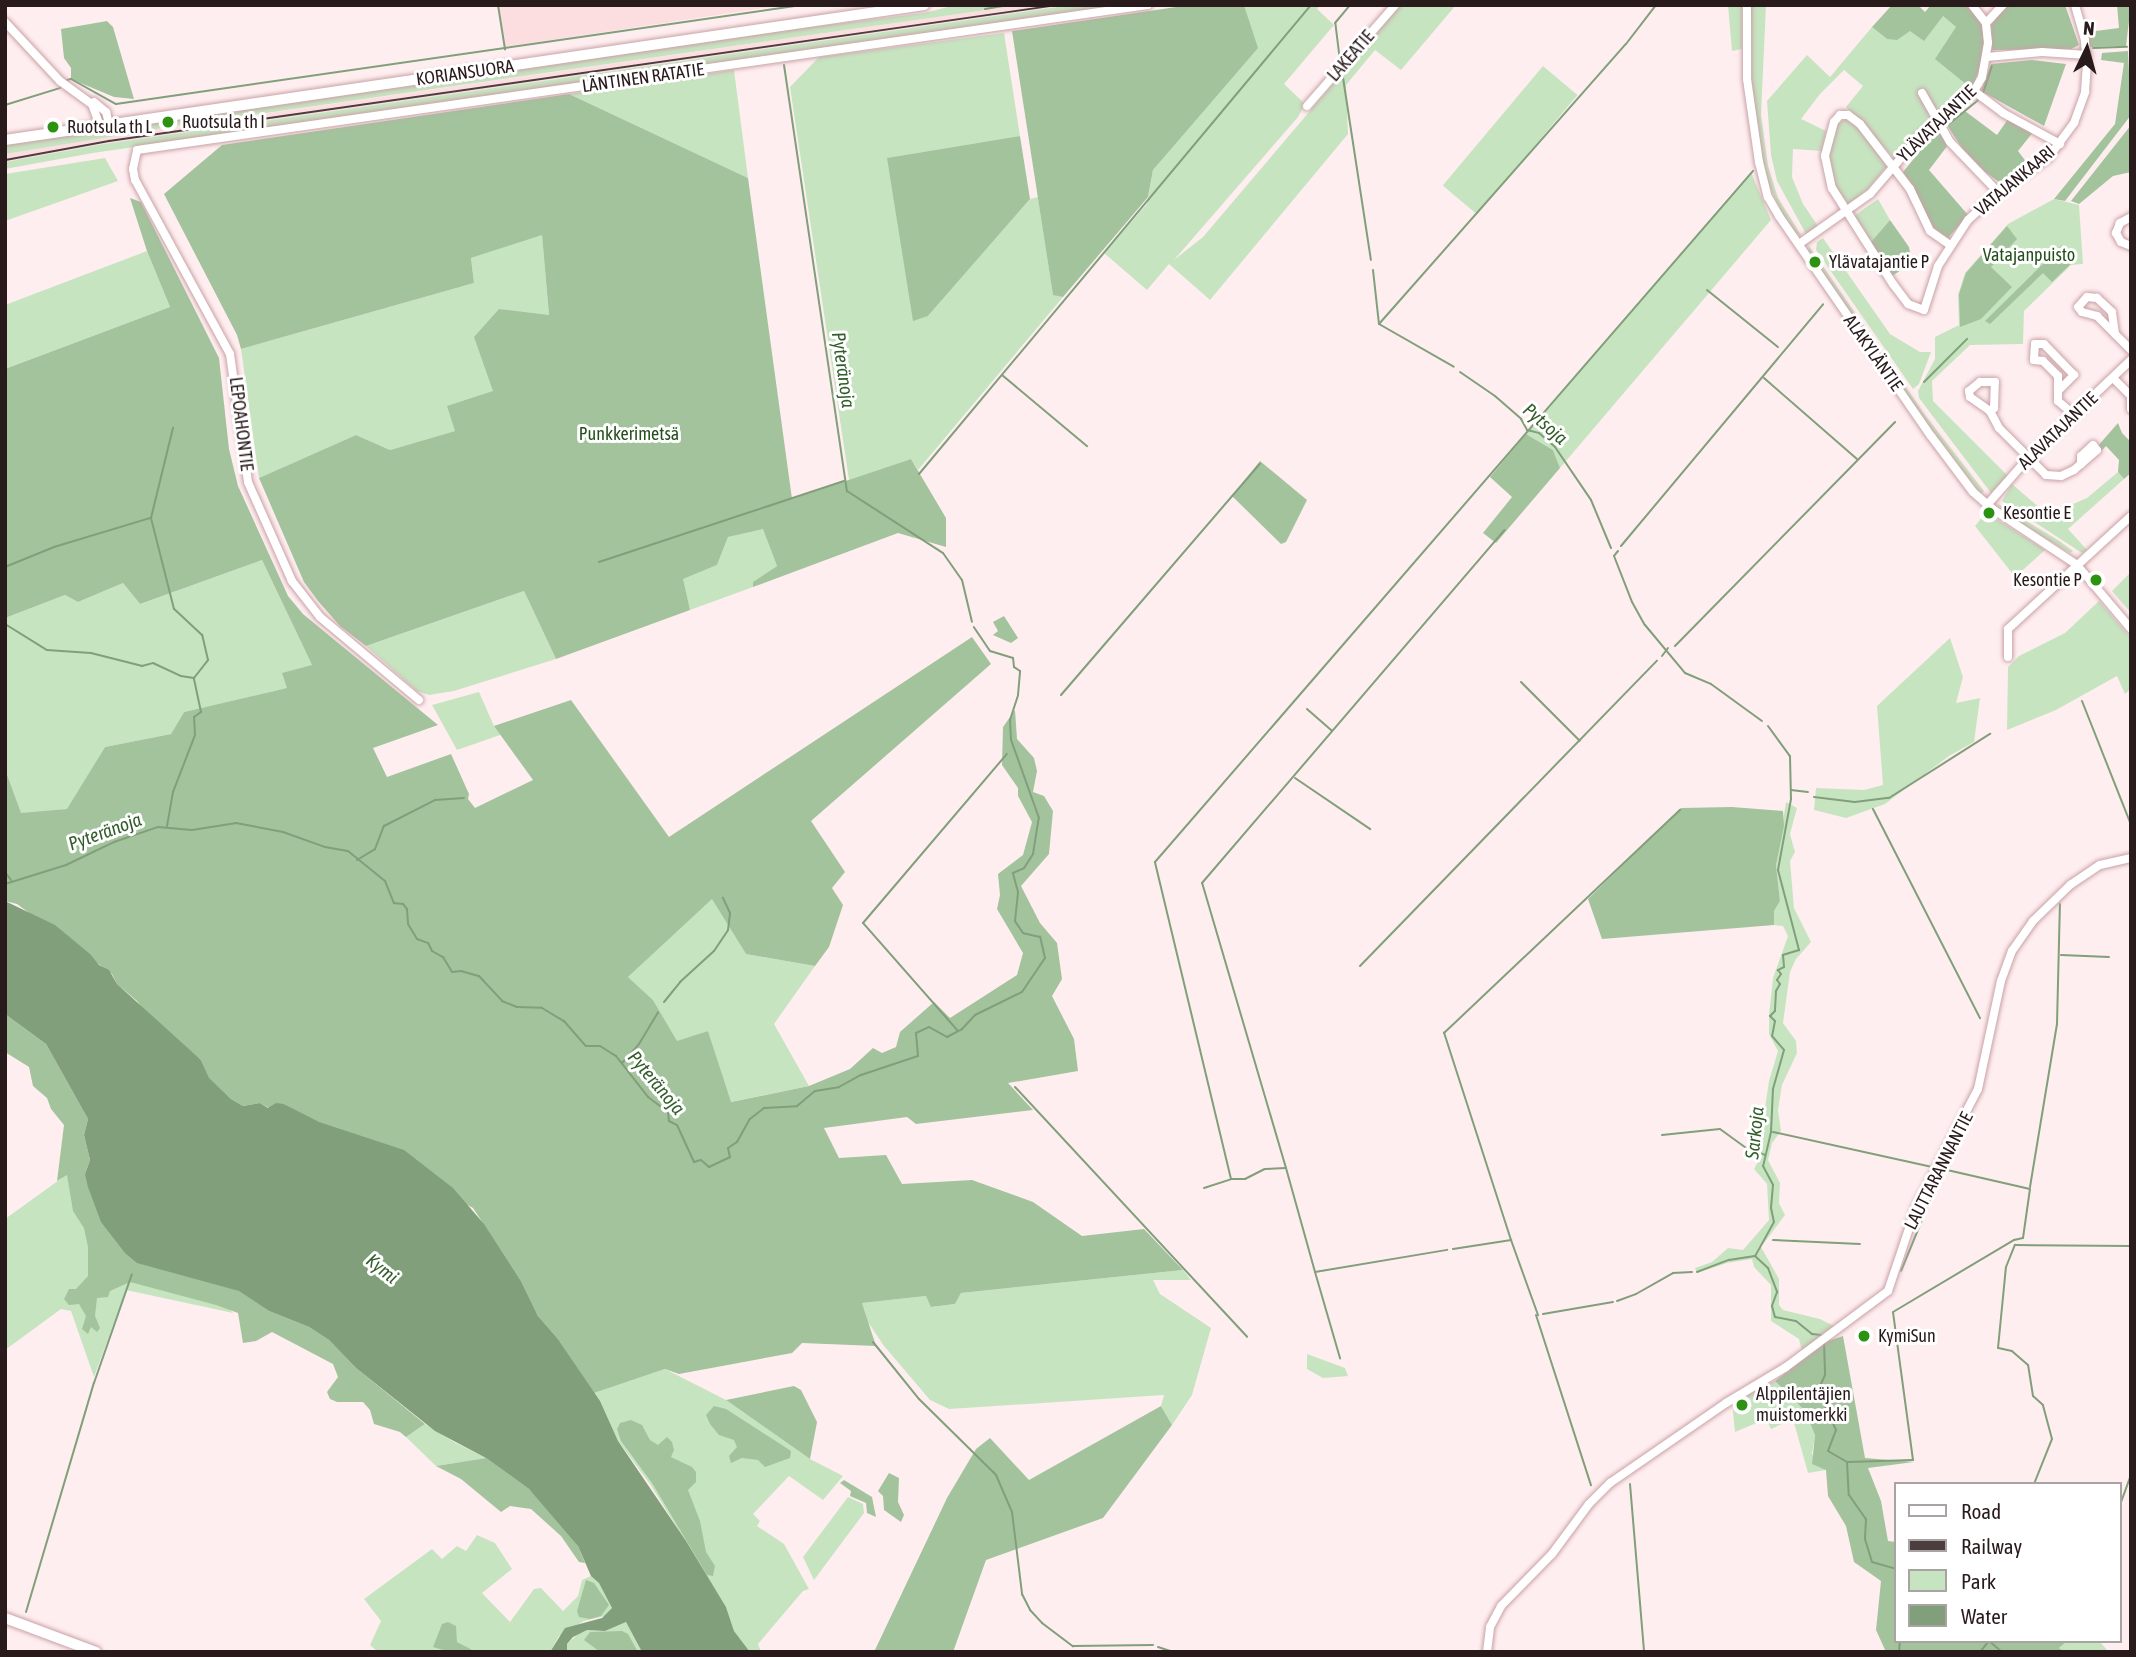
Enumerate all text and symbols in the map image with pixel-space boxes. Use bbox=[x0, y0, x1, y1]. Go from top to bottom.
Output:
north arrow bbox=[2052, 14, 2122, 84]
text: N bbox=[2082, 17, 2095, 40]
street label: LAKEATIE bbox=[1323, 26, 1379, 86]
street label: KORIANSUORA bbox=[415, 55, 515, 91]
street label: LÄNTINEN RATATIE bbox=[581, 59, 705, 97]
street label: YLÄVATAJANTIE bbox=[1893, 81, 1981, 167]
place label: Ruotsula th I bbox=[182, 111, 265, 133]
marker: Ruotsula th I bbox=[160, 114, 176, 130]
place label: Ruotsula th L bbox=[67, 116, 152, 138]
marker: Ruotsula th L bbox=[45, 119, 61, 135]
street label: VATAJANKAARI bbox=[1971, 141, 2059, 221]
park label: Vatajanpuisto bbox=[1983, 244, 2075, 266]
place label: Ylävatajantie P bbox=[1829, 251, 1929, 273]
marker: Ylävatajantie P bbox=[1807, 254, 1823, 270]
street label: ALAKYLÄNTIE bbox=[1839, 311, 1907, 395]
water label: Pyteränoja bbox=[826, 331, 860, 409]
street label: LEPOAHONTIE bbox=[225, 376, 257, 472]
street label: ALAVATAJANTIE bbox=[2014, 388, 2102, 474]
water label: Pytsoja bbox=[1518, 399, 1572, 449]
park label: Punkkerimetsä bbox=[579, 423, 679, 445]
place label: Kesontie E bbox=[2003, 502, 2071, 524]
marker: Kesontie E bbox=[1981, 505, 1997, 521]
place label: Kesontie P bbox=[2013, 569, 2082, 591]
marker: Kesontie P bbox=[2088, 572, 2104, 588]
water label: Pyteränoja bbox=[65, 808, 145, 856]
water label: Pyteränoja bbox=[623, 1046, 689, 1120]
water label: Sarkoja bbox=[1741, 1106, 1769, 1160]
street label: LAUTTARANNANTIE bbox=[1900, 1109, 1978, 1233]
water label: Kymi bbox=[361, 1249, 403, 1289]
place label: KymiSun bbox=[1878, 1325, 1936, 1347]
marker: KymiSun bbox=[1856, 1328, 1872, 1344]
place label: Alppilentäjien muistomerkki bbox=[1756, 1384, 1851, 1426]
marker: Alppilentäjien muistomerkki bbox=[1734, 1397, 1750, 1413]
legend bbox=[1895, 1482, 2122, 1643]
text: Road bbox=[1961, 1499, 2001, 1523]
text: Railway bbox=[1961, 1534, 2022, 1558]
text: Park bbox=[1961, 1569, 1996, 1593]
text: Water bbox=[1961, 1604, 2007, 1628]

